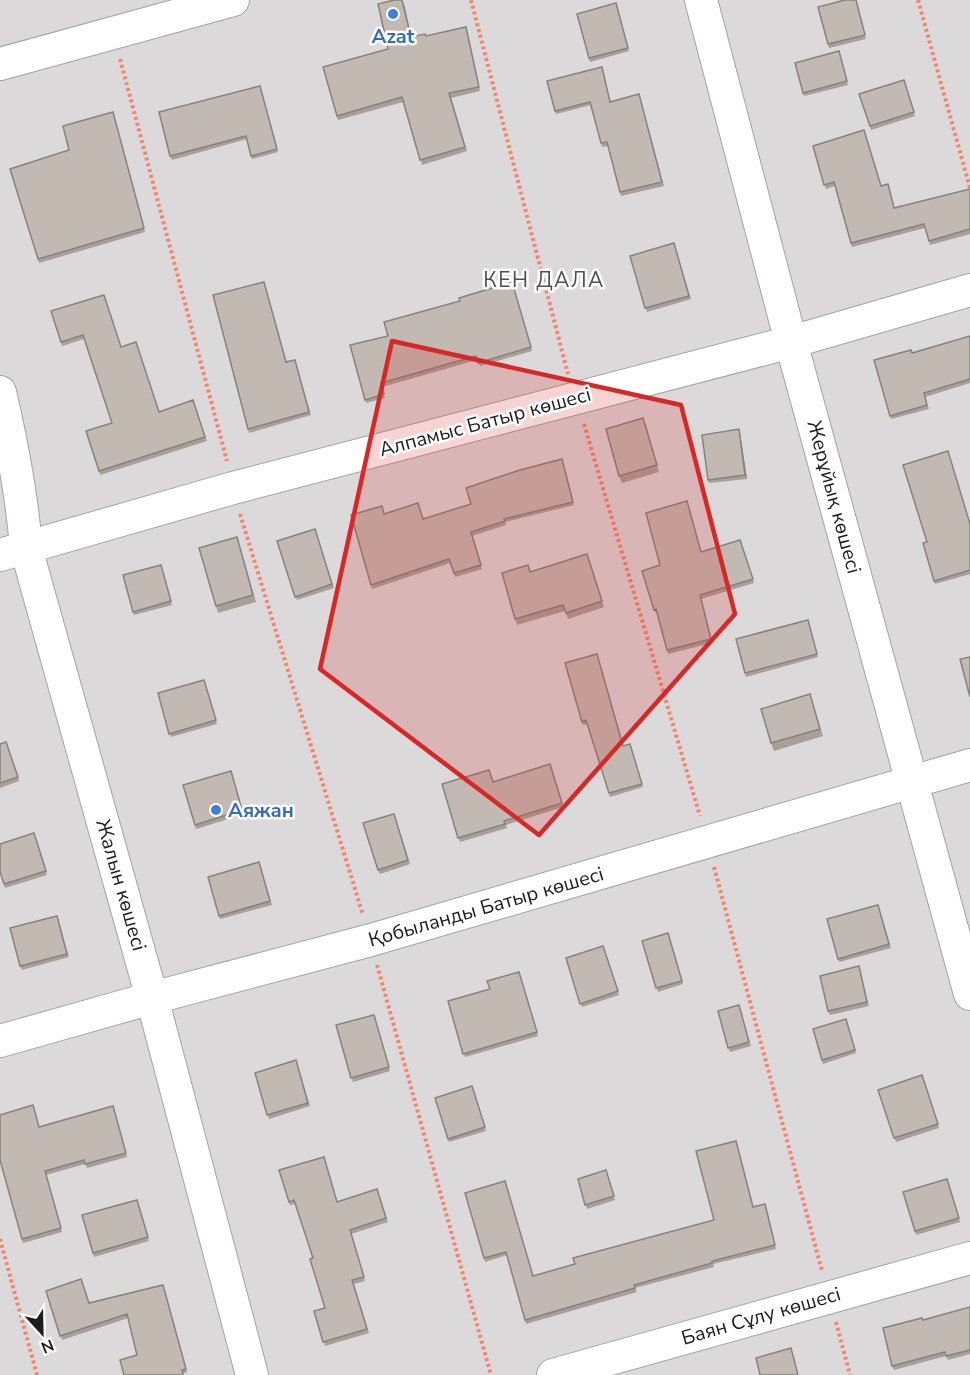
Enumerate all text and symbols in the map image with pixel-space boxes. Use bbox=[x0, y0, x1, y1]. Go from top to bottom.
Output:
marker: Azat bbox=[386, 7, 400, 21]
place label: Azat bbox=[372, 23, 415, 50]
district label: КЕН ДАЛА bbox=[483, 266, 605, 294]
street label: Алпамыс Батыр көшесі bbox=[376, 381, 594, 463]
street label: Жерұйық көшесі bbox=[801, 417, 867, 577]
place label: Аяжан bbox=[228, 797, 294, 824]
marker: Аяжан bbox=[209, 803, 223, 817]
street label: Жалын көшесі bbox=[89, 816, 153, 954]
street label: Қобыланды Батыр көшесі bbox=[365, 860, 607, 954]
street label: Баян Сұлу көшесі bbox=[678, 1280, 844, 1352]
north arrow bbox=[12, 1303, 72, 1363]
text: N bbox=[38, 1334, 57, 1358]

